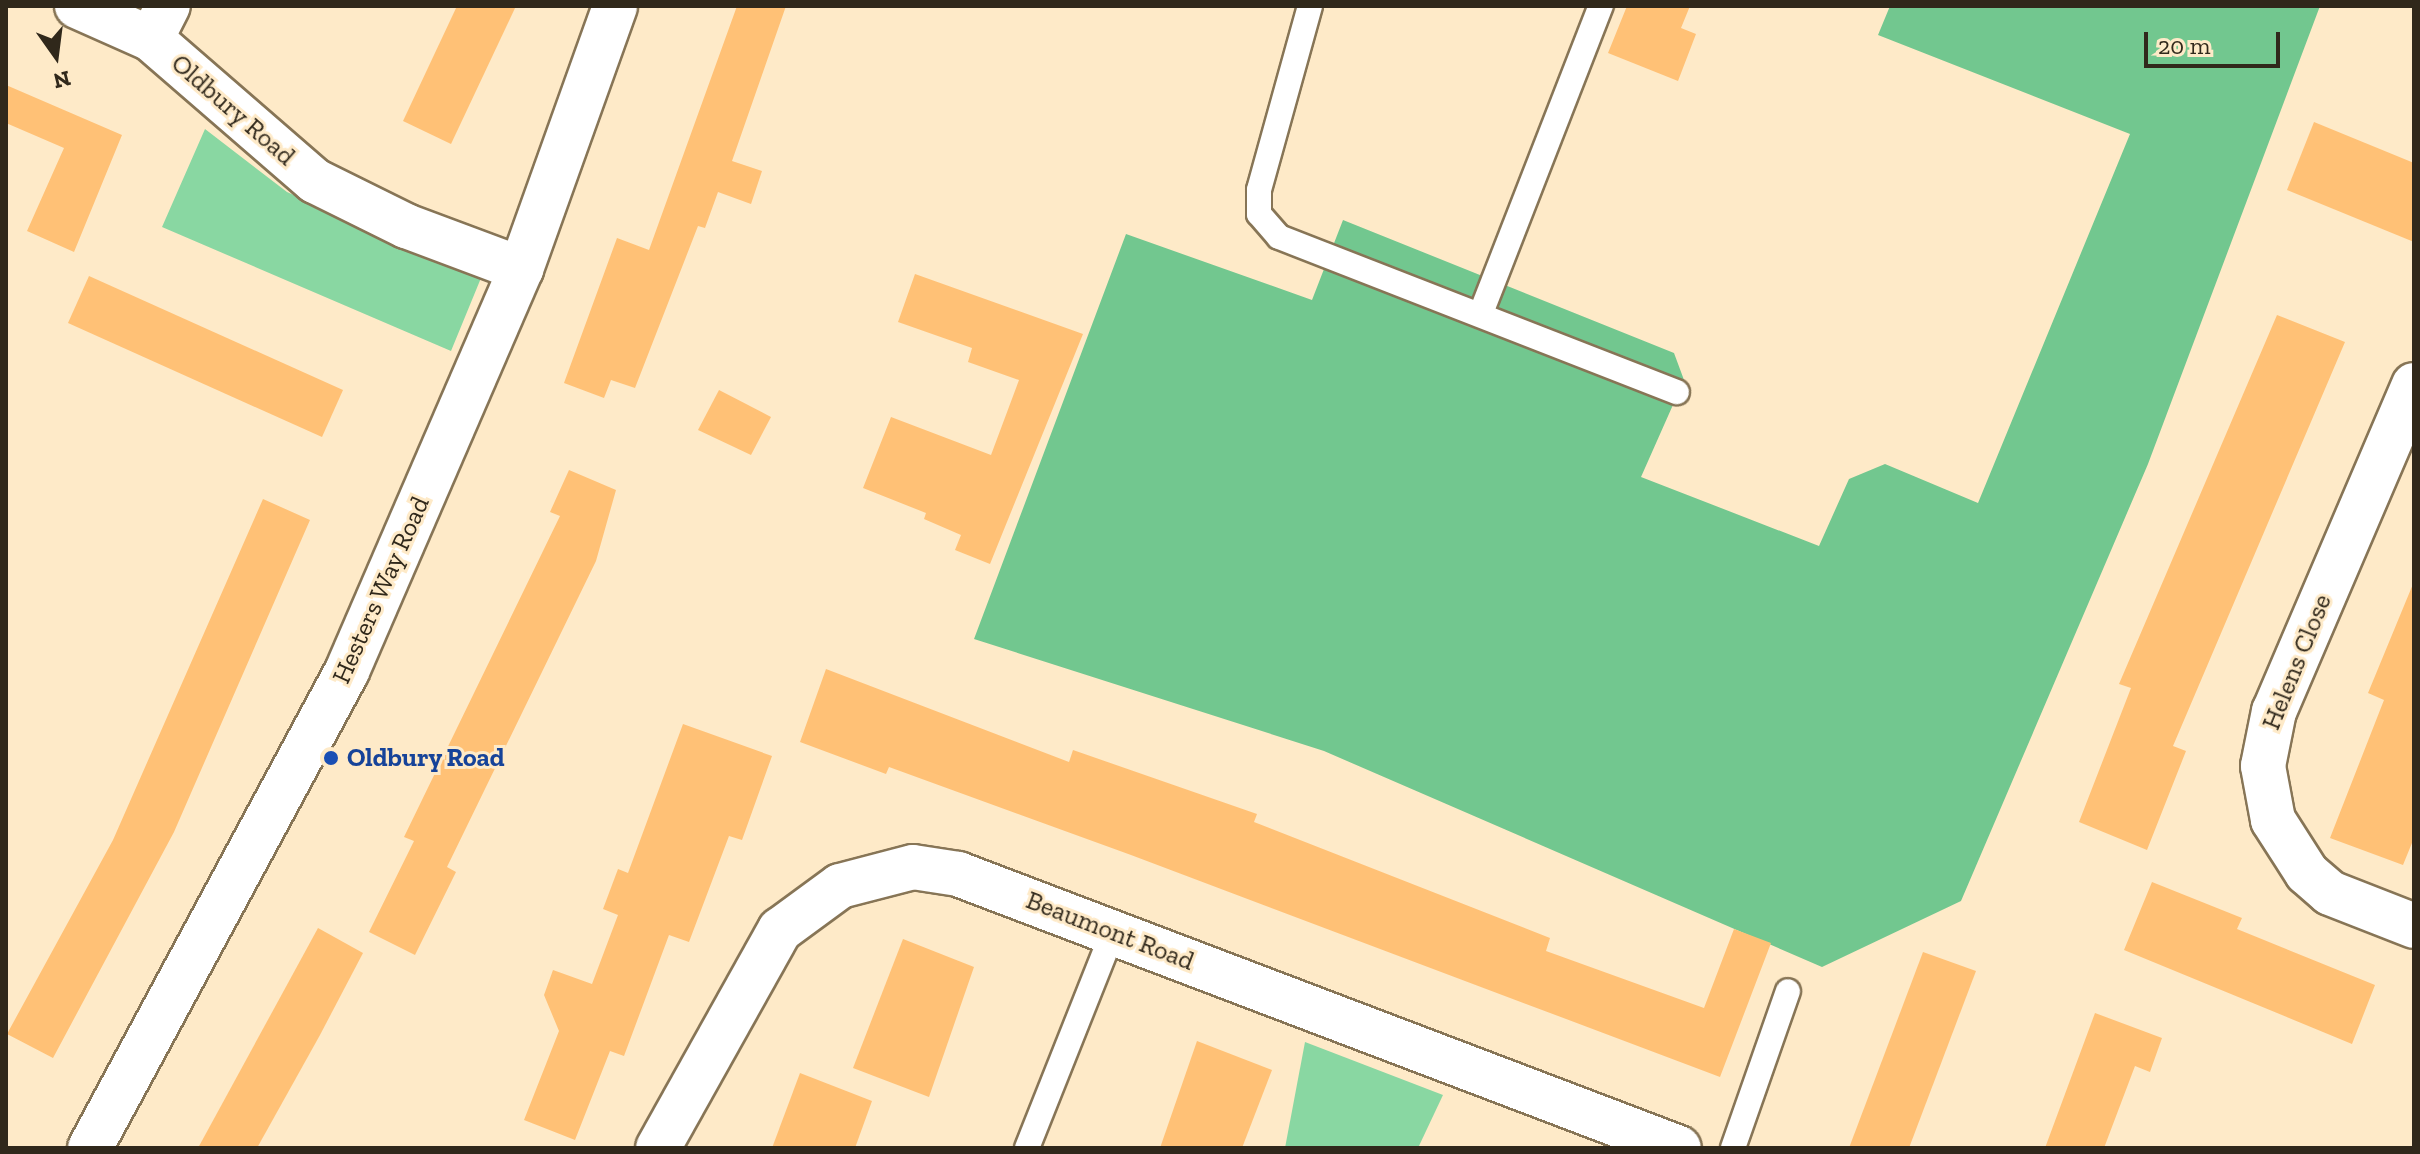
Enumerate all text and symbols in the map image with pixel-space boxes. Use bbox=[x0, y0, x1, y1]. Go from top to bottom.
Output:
north arrow bbox=[16, 16, 96, 96]
scale bar bbox=[2148, 16, 2284, 66]
text: 20 m bbox=[2158, 31, 2210, 60]
street label: Oldbury Road bbox=[165, 48, 301, 172]
text: N bbox=[51, 65, 73, 95]
street label: Hesters Way Road bbox=[325, 491, 437, 689]
street label: Helens Close bbox=[2256, 590, 2338, 734]
place label: Oldbury Road bbox=[347, 742, 505, 774]
marker: Oldbury Road bbox=[322, 749, 340, 767]
street label: Beaumont Road bbox=[1022, 885, 1198, 977]

